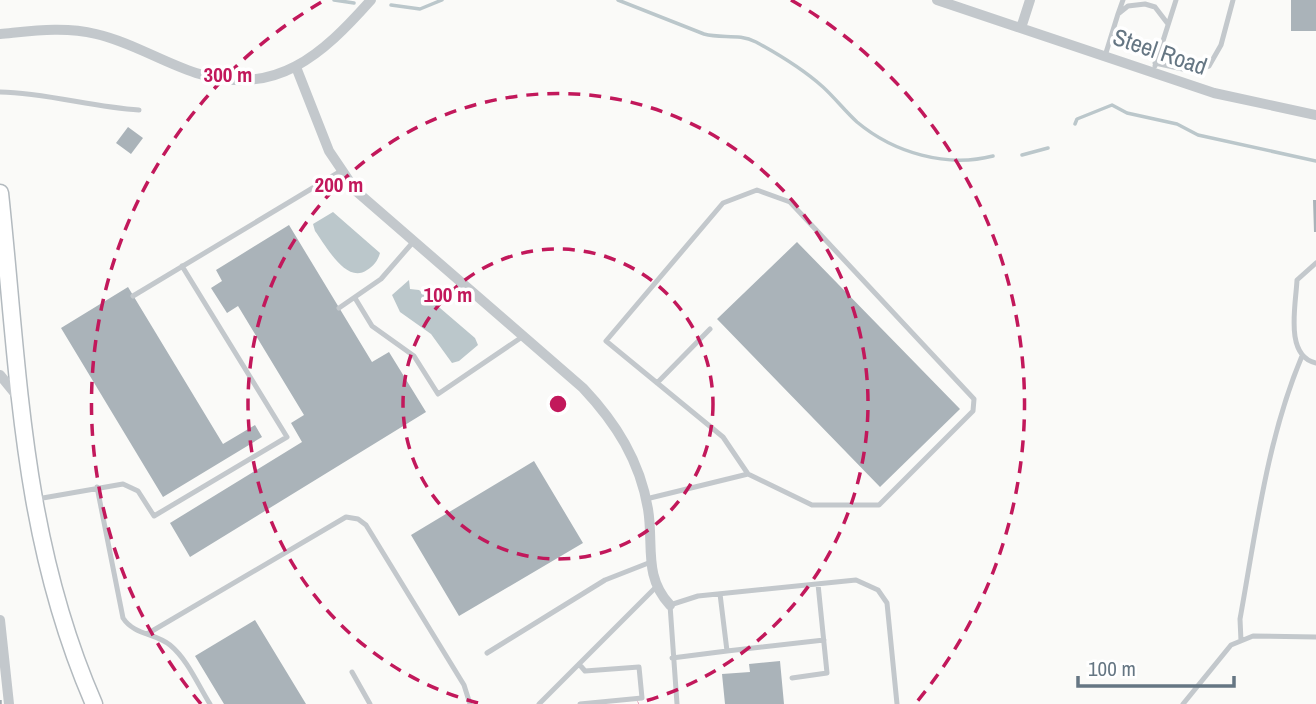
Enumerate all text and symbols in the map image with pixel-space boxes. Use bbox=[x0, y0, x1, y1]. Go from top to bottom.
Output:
street label: Steel Road bbox=[1109, 20, 1212, 82]
text: 300 m bbox=[204, 60, 252, 89]
text: 200 m bbox=[315, 170, 363, 199]
text: 100 m bbox=[424, 280, 472, 309]
centre of rings bbox=[546, 392, 570, 416]
scale bar bbox=[1078, 644, 1234, 688]
text: 100 m bbox=[1088, 654, 1136, 683]

